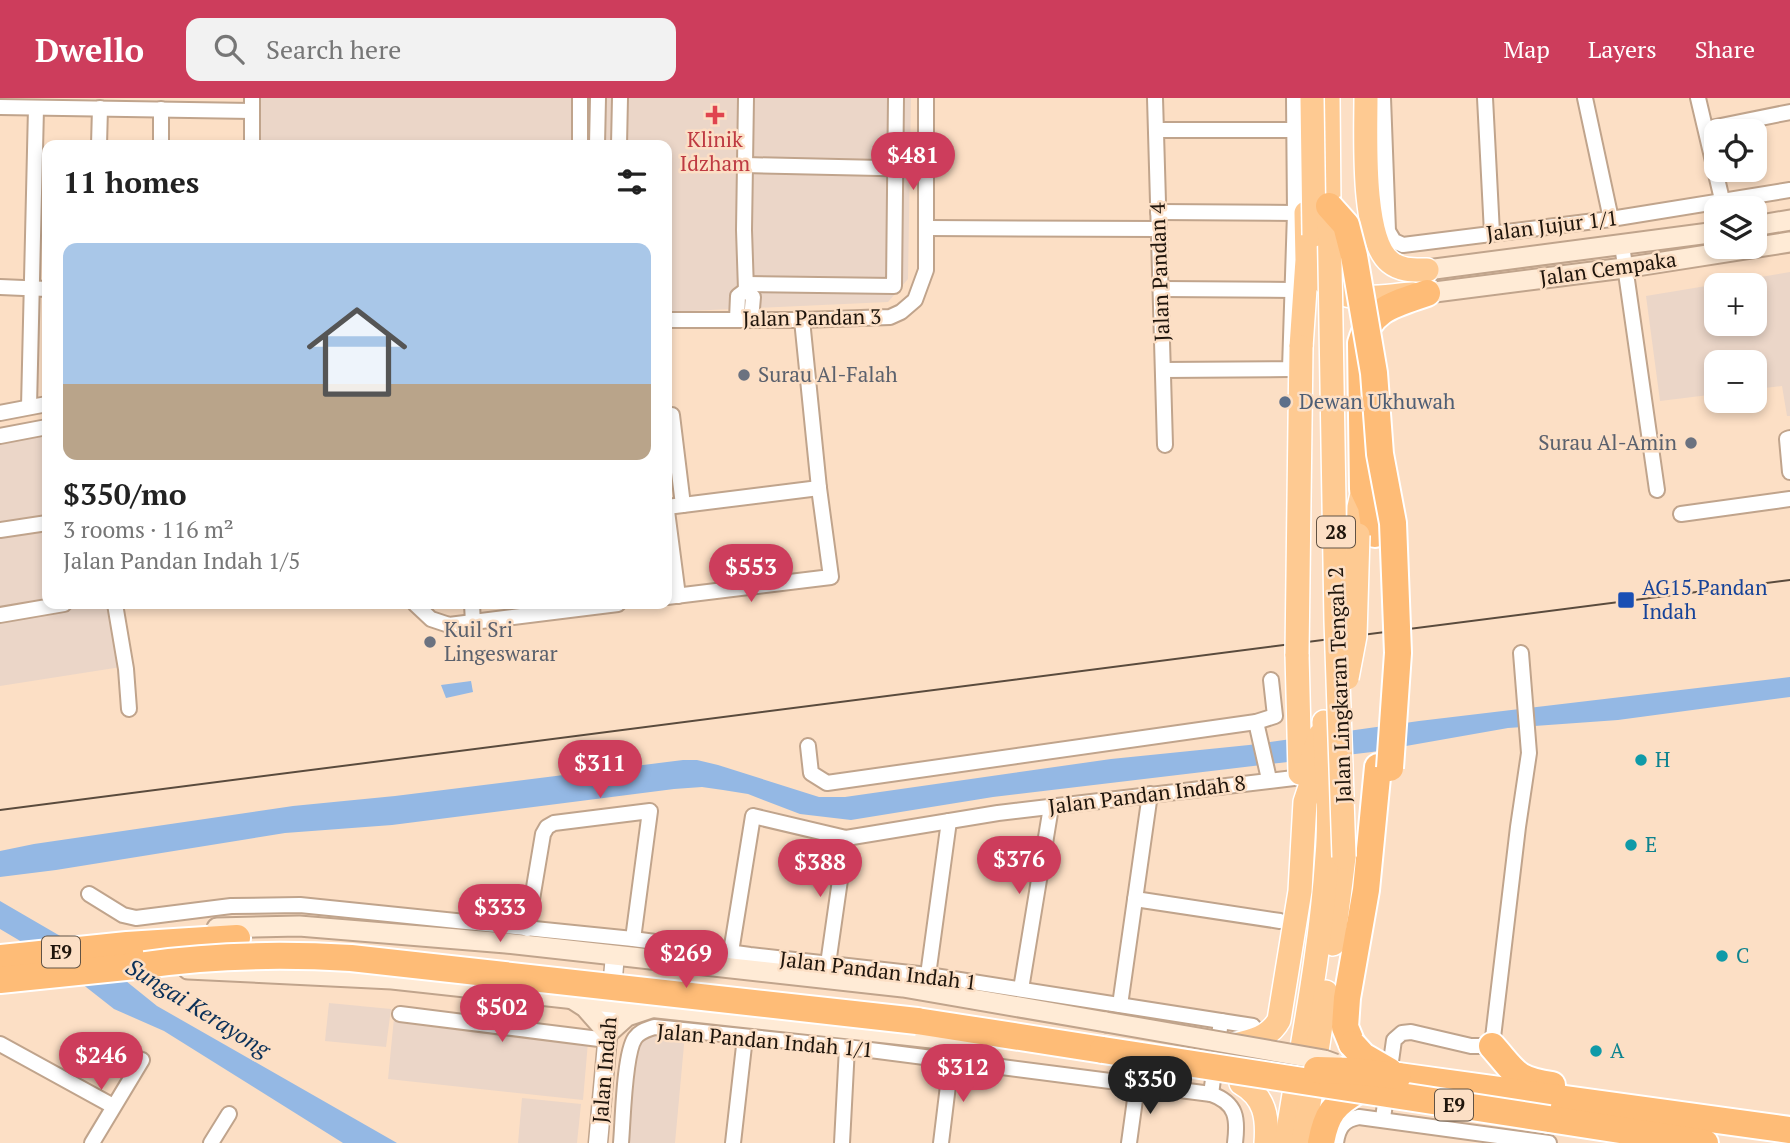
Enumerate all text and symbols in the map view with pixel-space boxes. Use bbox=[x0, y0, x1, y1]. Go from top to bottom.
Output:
search box bbox=[186, 18, 676, 81]
text: Dwello bbox=[35, 28, 144, 71]
icon: search bbox=[210, 30, 248, 68]
text: Search here bbox=[266, 32, 401, 66]
text: Map bbox=[1503, 33, 1550, 65]
text: Layers bbox=[1588, 33, 1657, 65]
text: Share bbox=[1695, 33, 1755, 65]
marker: Klinik Idzham bbox=[705, 105, 725, 125]
map controls bbox=[1704, 119, 1767, 413]
button: locate bbox=[1704, 119, 1767, 182]
place label: Klinik Idzham bbox=[680, 125, 750, 177]
pin: $481 bbox=[872, 132, 954, 192]
text: $481 bbox=[887, 139, 939, 170]
text: 11 homes bbox=[63, 162, 199, 202]
icon: filters bbox=[613, 163, 651, 201]
button: layers bbox=[1704, 196, 1767, 259]
street label: Jalan Pandan 4 bbox=[1143, 201, 1175, 342]
street label: Jalan Jujur 1/1 bbox=[1484, 203, 1619, 247]
street label: Jalan Cempaka bbox=[1538, 244, 1678, 291]
button: + bbox=[1704, 273, 1767, 336]
icon: home bbox=[294, 289, 420, 415]
street label: Jalan Pandan 3 bbox=[742, 302, 882, 332]
button: − bbox=[1704, 350, 1767, 413]
place label: Surau Al-Falah bbox=[758, 360, 898, 388]
marker: Surau Al-Falah bbox=[736, 367, 752, 383]
place label: Dewan Ukhuwah bbox=[1299, 387, 1455, 415]
marker: Dewan Ukhuwah bbox=[1277, 394, 1293, 410]
place label: Surau Al-Amin bbox=[1538, 428, 1678, 456]
marker: Surau Al-Amin bbox=[1683, 435, 1699, 451]
text: $350/mo bbox=[63, 474, 187, 514]
text: 3 rooms · 116 m² bbox=[63, 514, 234, 545]
road number: 28 bbox=[1317, 516, 1355, 547]
text: Jalan Pandan Indah 1/5 bbox=[63, 545, 301, 576]
pin: $553 bbox=[710, 545, 792, 604]
text: $553 bbox=[725, 551, 777, 582]
street label: Jalan Lingkaran Tengah 2 bbox=[1321, 566, 1357, 804]
place label: AG15 Pandan Indah bbox=[1642, 573, 1768, 625]
marker: AG15 Pandan Indah bbox=[1616, 590, 1636, 610]
place label: Kuil Sri Lingeswarar bbox=[444, 615, 558, 667]
marker: Kuil Sri Lingeswarar bbox=[422, 634, 438, 650]
pin: $311 bbox=[559, 740, 641, 800]
place label: H bbox=[1655, 745, 1670, 773]
text: $311 bbox=[574, 747, 626, 778]
marker: H bbox=[1633, 752, 1649, 768]
street label: Jalan Pandan Indah 8 bbox=[1047, 768, 1247, 820]
place label: E bbox=[1645, 830, 1657, 858]
pin: $376 bbox=[978, 836, 1060, 896]
marker: E bbox=[1623, 837, 1639, 853]
pin: $388 bbox=[779, 840, 861, 899]
text: $376 bbox=[993, 843, 1045, 874]
text: $388 bbox=[794, 846, 846, 877]
pin: $333 bbox=[459, 884, 541, 944]
text: $333 bbox=[474, 891, 526, 922]
pin: $269 bbox=[645, 930, 727, 990]
road number: E9 bbox=[42, 936, 80, 968]
text: $269 bbox=[660, 937, 712, 968]
place label: C bbox=[1736, 941, 1750, 969]
street label: Jalan Pandan Indah 1 bbox=[778, 944, 978, 996]
marker: C bbox=[1714, 948, 1730, 964]
water label: Sungai Kerayong bbox=[120, 951, 278, 1065]
pin: $502 bbox=[461, 984, 543, 1044]
text: $502 bbox=[476, 991, 528, 1022]
street label: Jalan Indah bbox=[585, 1016, 623, 1124]
street label: Jalan Pandan Indah 1/1 bbox=[656, 1017, 874, 1063]
pin: $246 bbox=[60, 1032, 142, 1092]
place label: A bbox=[1610, 1036, 1625, 1064]
text: $246 bbox=[75, 1039, 127, 1070]
marker: A bbox=[1588, 1043, 1604, 1059]
pin: $312 bbox=[922, 1044, 1004, 1104]
text: $312 bbox=[937, 1051, 989, 1082]
pin: $350 bbox=[1109, 1056, 1191, 1116]
text: $350 bbox=[1124, 1063, 1176, 1094]
road number: E9 bbox=[1435, 1090, 1473, 1121]

